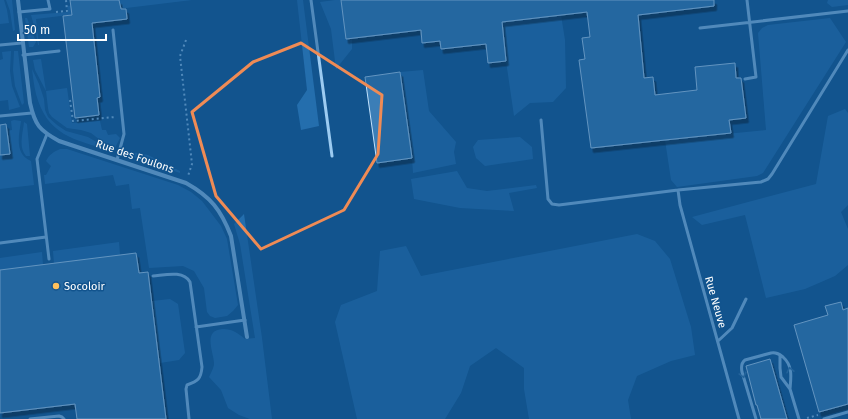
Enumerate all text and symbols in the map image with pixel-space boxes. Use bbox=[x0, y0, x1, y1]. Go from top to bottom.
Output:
scale bar bbox=[18, 16, 106, 42]
text: 50 m bbox=[24, 23, 50, 37]
street label: Rue des Foulons bbox=[94, 137, 176, 176]
street label: Rue Neuve bbox=[702, 275, 729, 330]
place label: Socoloir bbox=[64, 280, 106, 293]
marker: Socoloir bbox=[51, 281, 61, 291]
one-way arrow bbox=[786, 367, 794, 373]
one-way arrow bbox=[739, 372, 747, 379]

